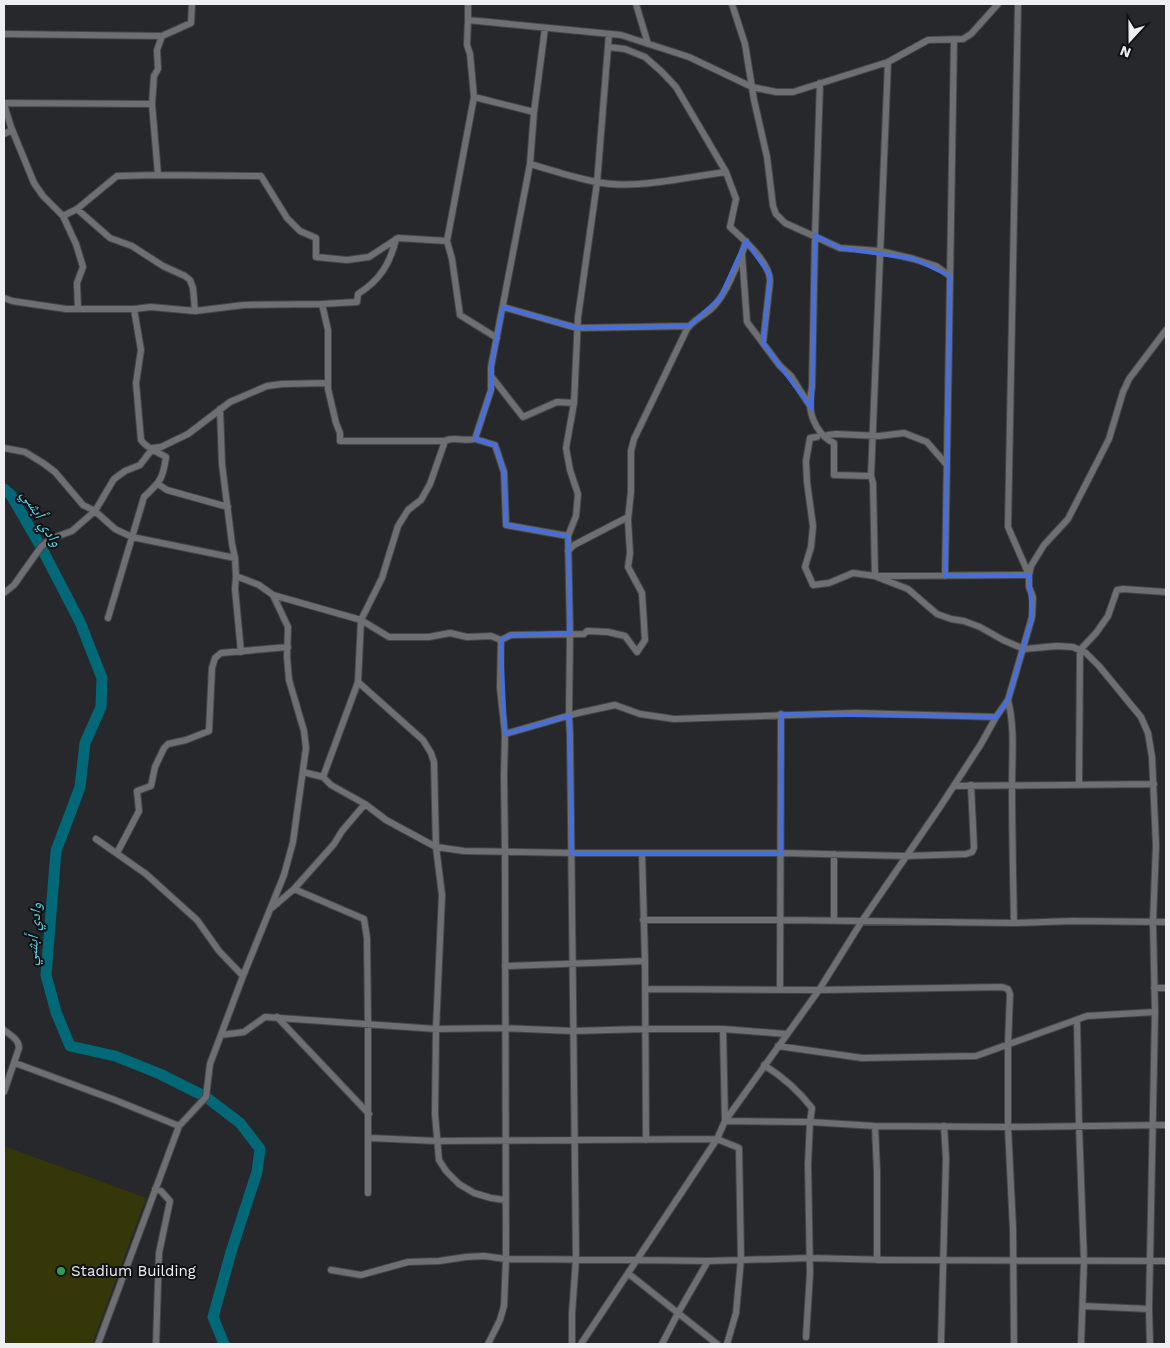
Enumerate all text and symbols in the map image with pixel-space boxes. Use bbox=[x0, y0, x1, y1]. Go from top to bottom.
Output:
north arrow bbox=[1105, 15, 1155, 65]
text: N bbox=[1118, 43, 1133, 61]
water label: وادي أبشي bbox=[15, 486, 67, 552]
water label: وادي أبشي bbox=[21, 901, 48, 966]
place label: Stadium Building bbox=[71, 1262, 196, 1280]
marker: Stadium Building bbox=[55, 1265, 67, 1277]

